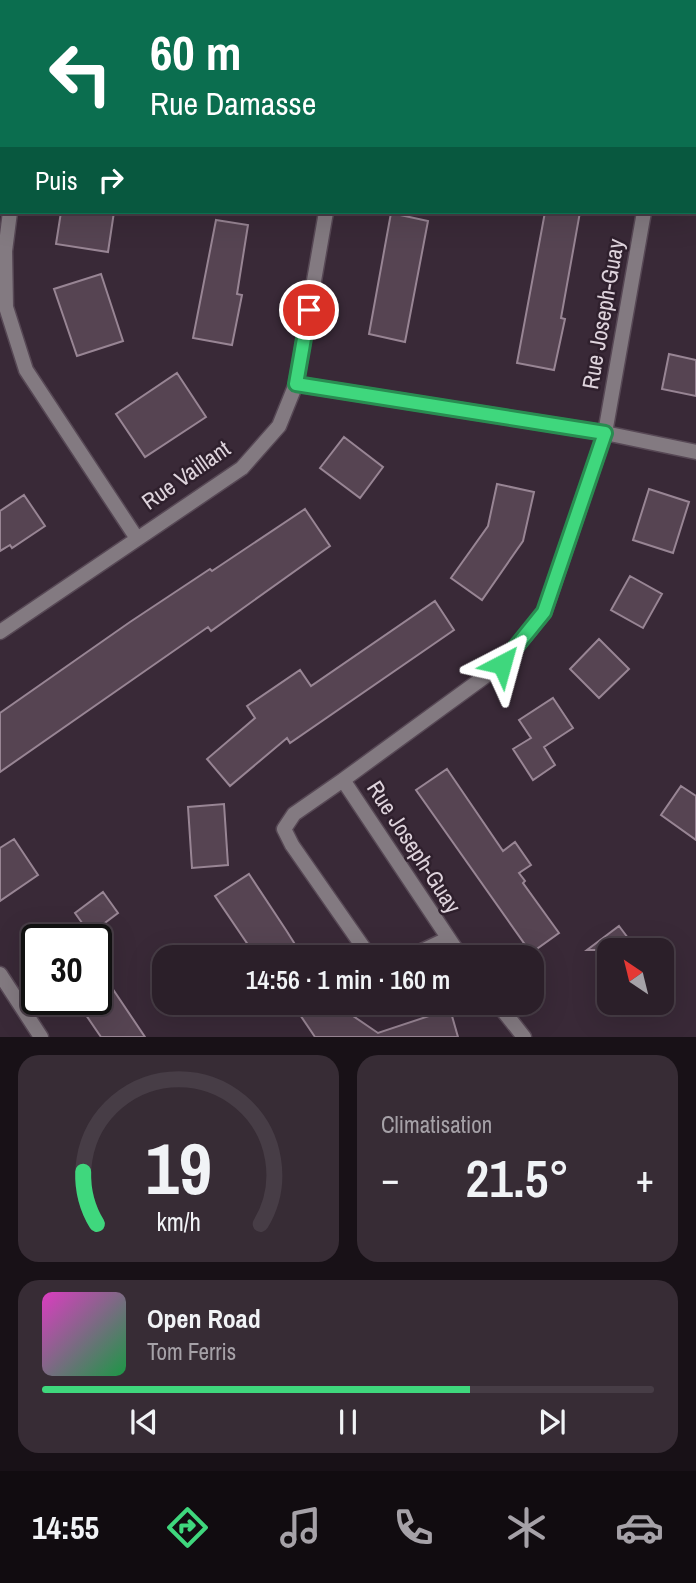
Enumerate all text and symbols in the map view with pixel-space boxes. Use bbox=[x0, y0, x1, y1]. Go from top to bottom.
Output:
text: 60 m bbox=[150, 19, 242, 85]
icon: left bbox=[35, 28, 126, 119]
text: Rue Damasse bbox=[150, 82, 316, 125]
icon: right bbox=[92, 161, 130, 199]
text: Puis bbox=[35, 163, 78, 198]
street label: Rue Joseph-Guay bbox=[574, 236, 631, 391]
pin bbox=[279, 280, 339, 340]
icon: arrive bbox=[290, 291, 328, 329]
street label: Rue Vaillant bbox=[135, 433, 236, 516]
position arrow bbox=[465, 627, 539, 701]
street label: Rue Joseph-Guay bbox=[360, 775, 469, 919]
speed limit sign: 30 bbox=[21, 924, 112, 1015]
north arrow bbox=[597, 938, 674, 1015]
map controls bbox=[597, 938, 674, 1015]
text: 14:56 · 1 min · 160 m bbox=[246, 962, 450, 997]
text: Climatisation bbox=[381, 1109, 492, 1140]
text: 19 bbox=[145, 1120, 212, 1218]
text: 21.5° bbox=[466, 1143, 569, 1213]
text: − bbox=[381, 1153, 399, 1204]
text: + bbox=[636, 1153, 654, 1204]
text: km/h bbox=[156, 1205, 201, 1239]
text: Open Road bbox=[147, 1301, 261, 1336]
text: Tom Ferris bbox=[147, 1336, 236, 1367]
icon: previous bbox=[125, 1403, 163, 1441]
icon: pause bbox=[329, 1403, 367, 1441]
icon: next bbox=[533, 1403, 571, 1441]
icon: directions bbox=[163, 1503, 212, 1552]
icon: music bbox=[276, 1503, 325, 1552]
icon: phone bbox=[389, 1503, 438, 1552]
icon: climate bbox=[502, 1503, 551, 1552]
icon: car bbox=[615, 1503, 664, 1552]
text: 14:55 bbox=[32, 1506, 99, 1549]

